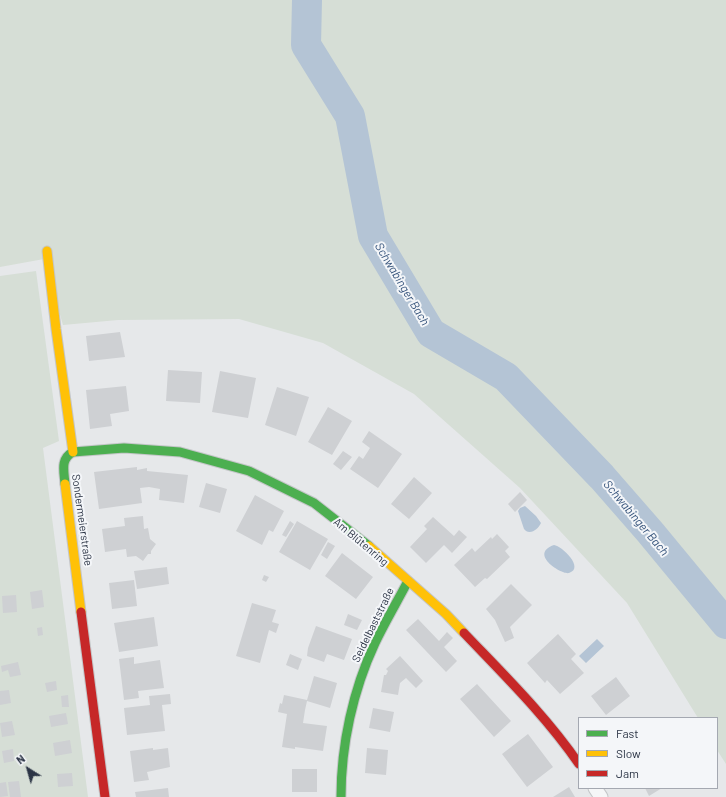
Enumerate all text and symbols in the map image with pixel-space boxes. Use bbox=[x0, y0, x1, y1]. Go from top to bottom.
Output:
water label: Schwabinger Bach bbox=[372, 240, 432, 328]
street label: Sondermeierstraße bbox=[69, 473, 95, 567]
water label: Schwabinger Bach bbox=[600, 477, 672, 559]
street label: Am Blütenring bbox=[331, 515, 391, 569]
street label: Seidelbaststraße bbox=[349, 586, 397, 664]
legend bbox=[578, 717, 718, 789]
text: Fast bbox=[616, 726, 639, 740]
text: Slow bbox=[616, 746, 641, 760]
north arrow bbox=[8, 749, 48, 789]
text: N bbox=[14, 752, 27, 766]
text: Jam bbox=[616, 766, 639, 780]

